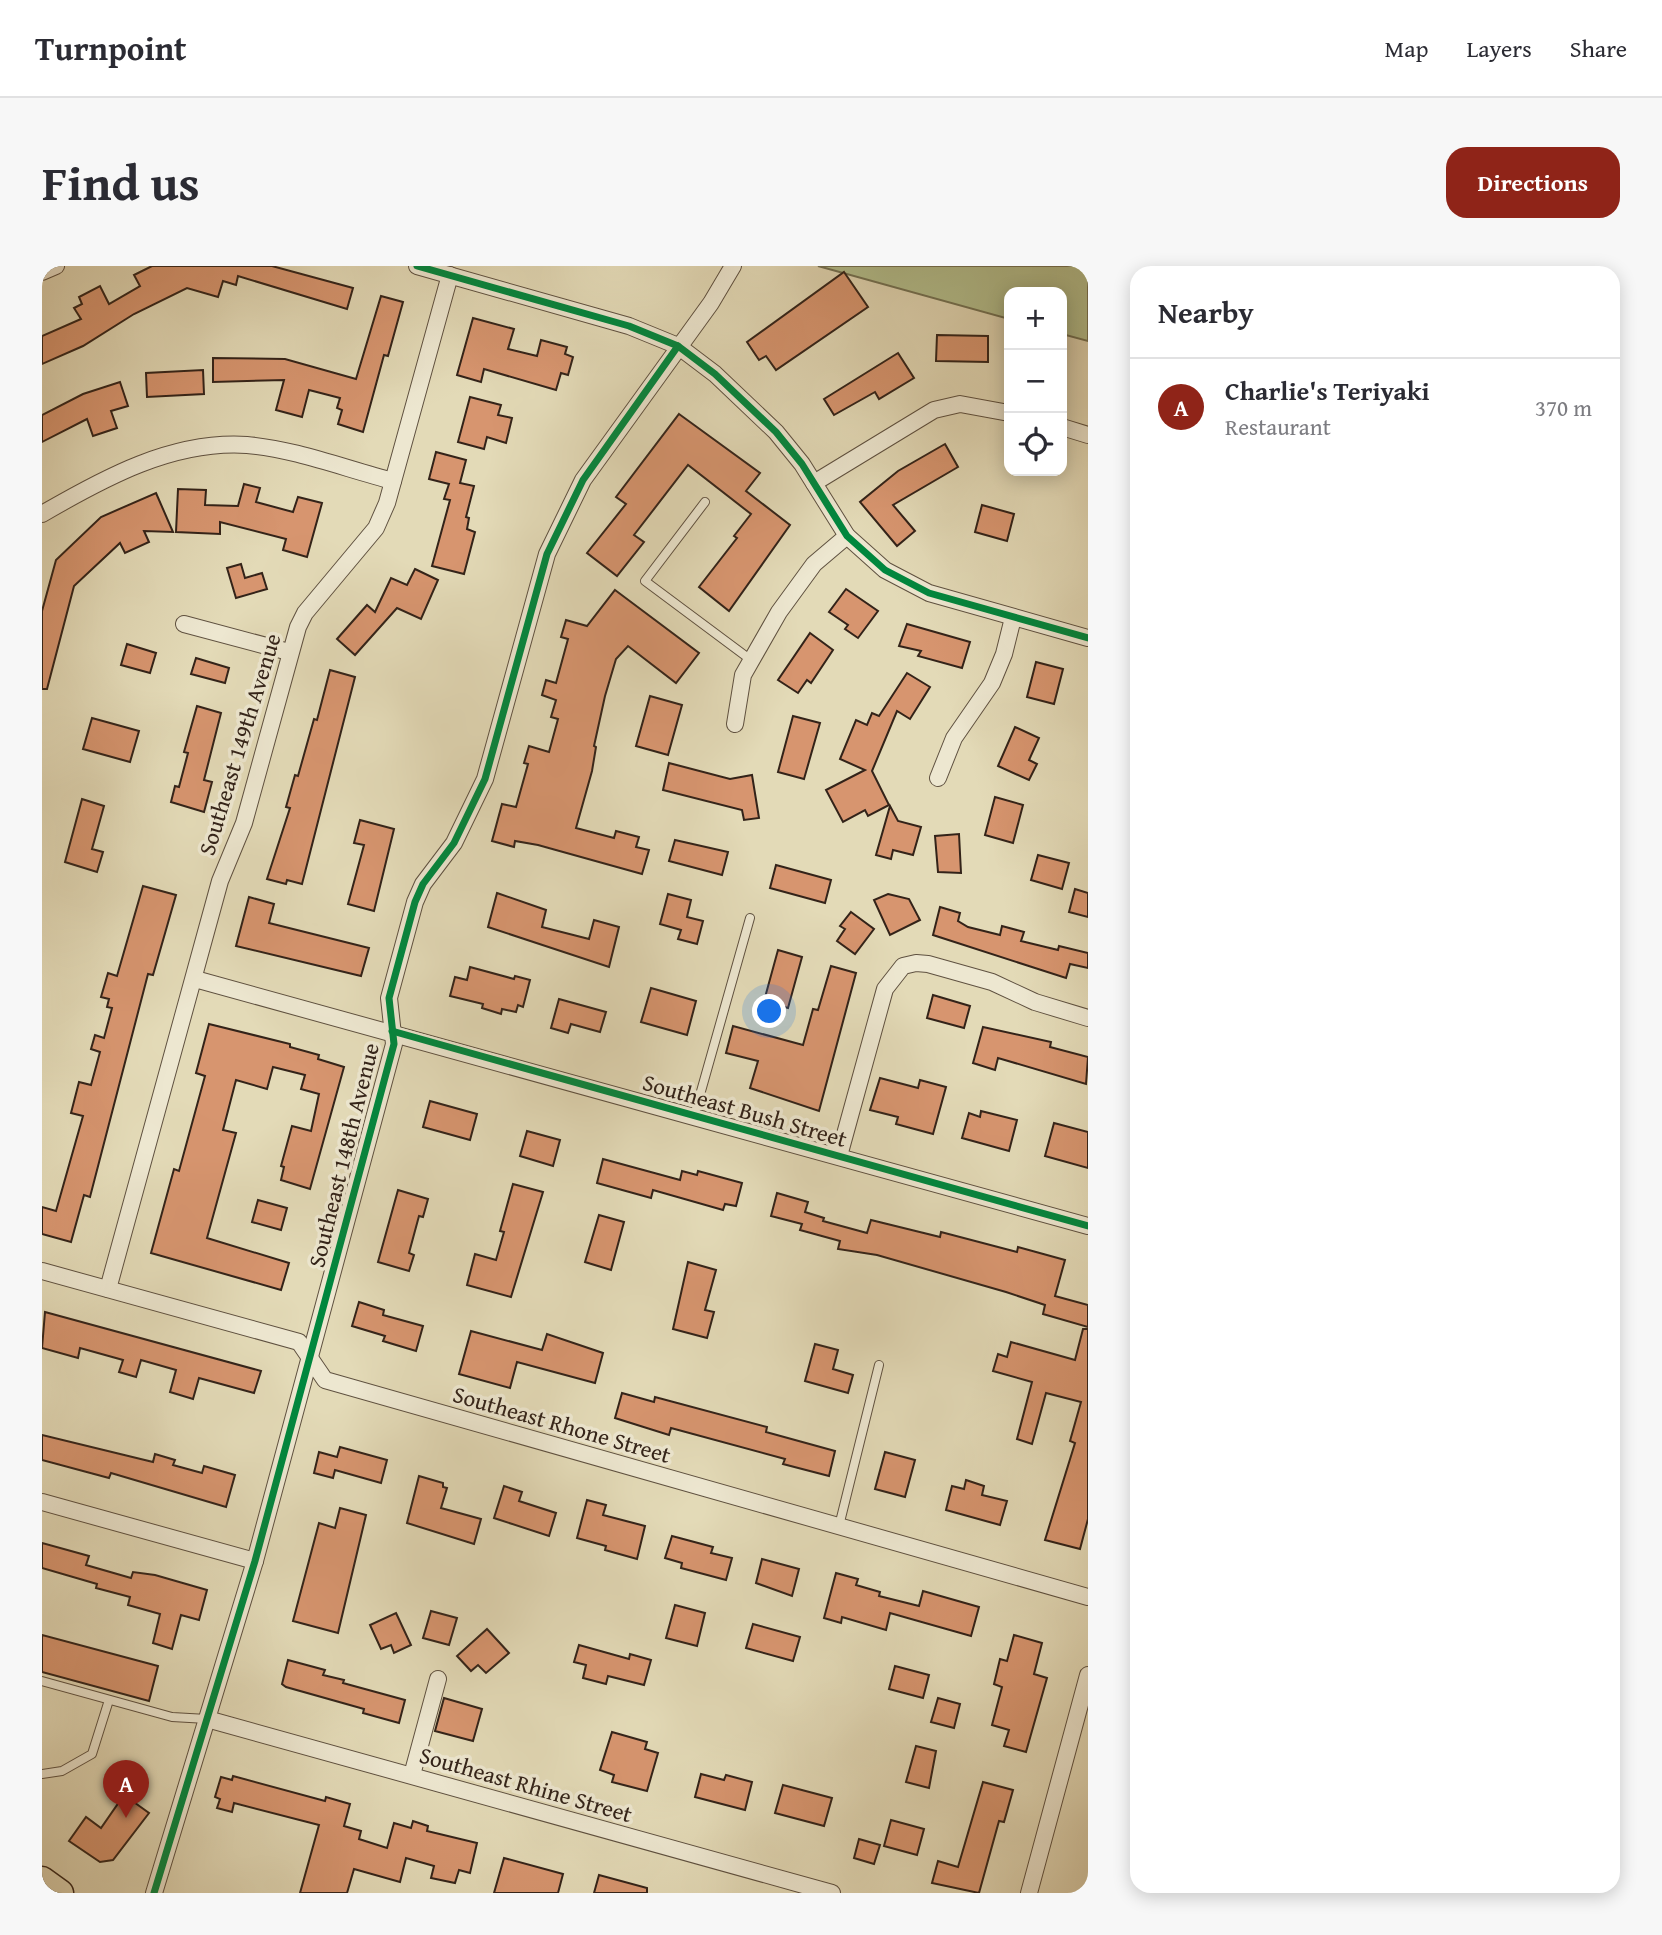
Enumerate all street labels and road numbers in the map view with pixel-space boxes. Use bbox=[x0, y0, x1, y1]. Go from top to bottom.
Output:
street label: Southeast 149th Avenue bbox=[190, 629, 288, 859]
street label: Southeast 148th Avenue bbox=[299, 1039, 387, 1271]
street label: Southeast Bush Street bbox=[639, 1065, 851, 1155]
street label: Southeast Rhone Street bbox=[449, 1377, 675, 1471]
street label: Southeast Rhine Street bbox=[416, 1738, 636, 1830]

